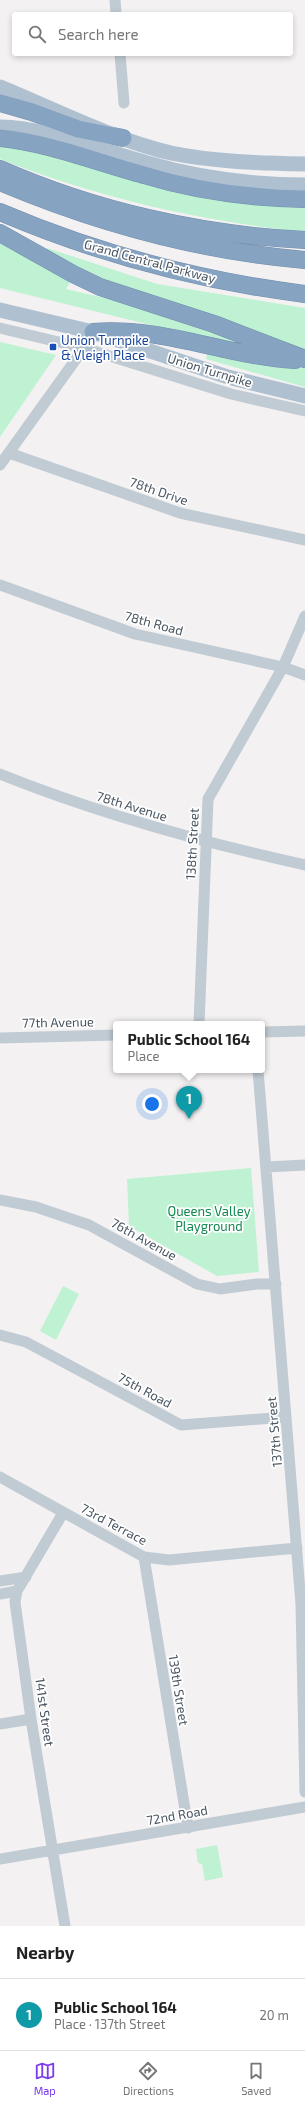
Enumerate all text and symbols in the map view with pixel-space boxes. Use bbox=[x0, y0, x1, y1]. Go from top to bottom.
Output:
search box bbox=[12, 12, 293, 56]
icon: search bbox=[26, 23, 48, 45]
text: Search here bbox=[58, 25, 139, 43]
street label: Grand Central Parkway bbox=[83, 236, 218, 286]
place label: Union Turnpike & Vleigh Place bbox=[61, 332, 149, 363]
marker: Union Turnpike & Vleigh Place bbox=[48, 342, 58, 352]
street label: Union Turnpike bbox=[166, 350, 254, 390]
street label: 78th Drive bbox=[128, 474, 190, 508]
street label: 78th Road bbox=[123, 608, 185, 638]
street label: 78th Avenue bbox=[95, 788, 169, 824]
street label: 138th Street bbox=[182, 808, 202, 880]
street label: 77th Avenue bbox=[22, 1013, 94, 1031]
popup bbox=[113, 1021, 265, 1073]
text: Public School 164 bbox=[128, 1030, 250, 1048]
text: Place bbox=[128, 1048, 159, 1064]
pin: 1 bbox=[176, 1086, 202, 1119]
your location bbox=[142, 1094, 162, 1114]
park label: Queens Valley Playground bbox=[167, 1203, 251, 1234]
street label: 76th Avenue bbox=[108, 1214, 180, 1264]
street label: 75th Road bbox=[115, 1369, 175, 1411]
street label: 137th Street bbox=[263, 1396, 285, 1468]
street label: 73rd Terrace bbox=[78, 1500, 150, 1548]
street label: 139th Street bbox=[166, 1654, 192, 1727]
street label: 141st Street bbox=[32, 1677, 58, 1747]
street label: 72nd Road bbox=[145, 1802, 209, 1828]
text: Nearby bbox=[16, 1942, 74, 1962]
text: Public School 164 bbox=[54, 1998, 177, 2016]
text: 1 bbox=[26, 2007, 32, 2023]
text: 20 m bbox=[260, 2007, 289, 2023]
text: Place · 137th Street bbox=[54, 2016, 165, 2032]
tab: Map bbox=[34, 2060, 56, 2097]
tab: Directions bbox=[123, 2060, 174, 2097]
tab: Saved bbox=[241, 2060, 271, 2097]

